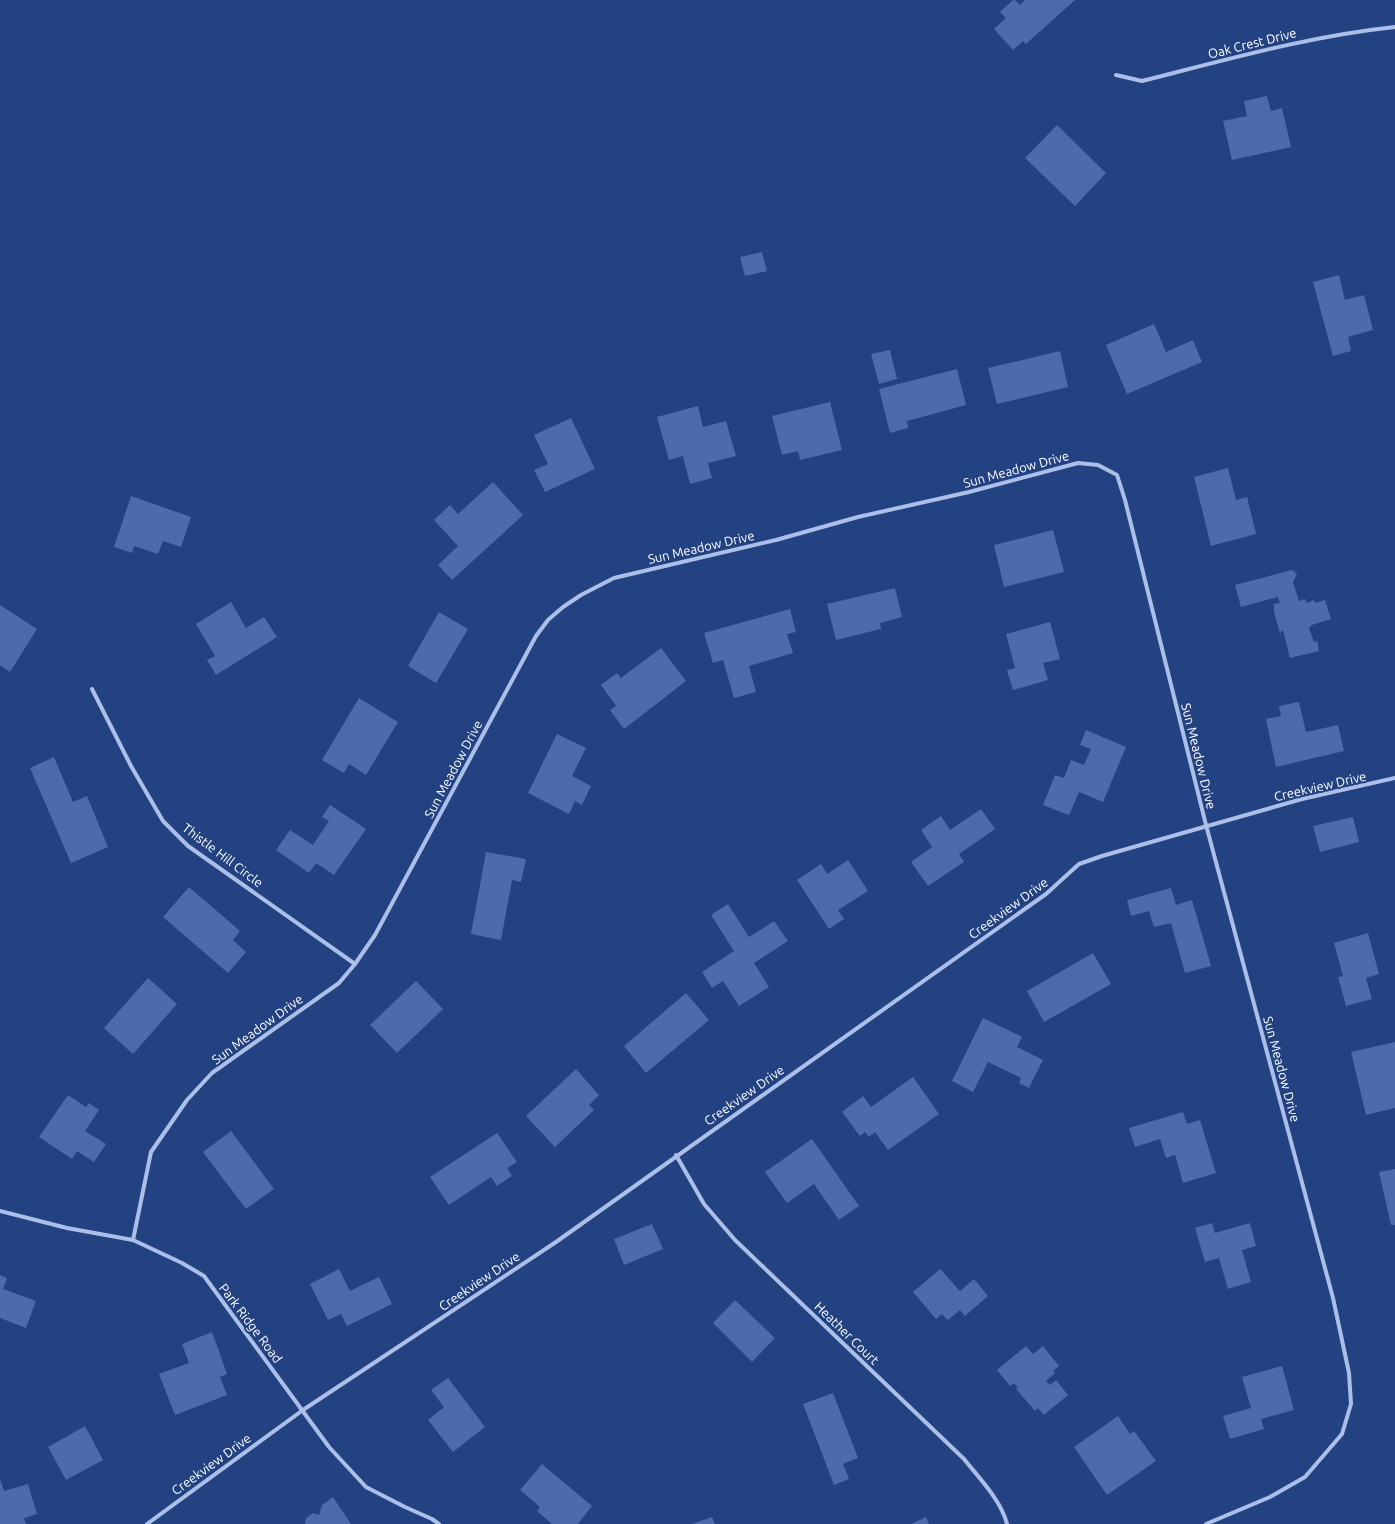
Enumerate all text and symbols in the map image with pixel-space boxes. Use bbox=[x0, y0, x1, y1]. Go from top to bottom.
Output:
street label: Oak Crest Drive bbox=[1206, 25, 1298, 61]
street label: Sun Meadow Drive bbox=[962, 448, 1070, 490]
street label: Sun Meadow Drive bbox=[646, 528, 756, 566]
street label: Sun Meadow Drive bbox=[1179, 702, 1219, 810]
street label: Sun Meadow Drive bbox=[421, 718, 485, 820]
street label: Creekview Drive bbox=[1272, 769, 1368, 803]
street label: Thistle Hill Circle bbox=[180, 820, 266, 890]
street label: Creekview Drive bbox=[966, 875, 1050, 941]
street label: Sun Meadow Drive bbox=[209, 991, 305, 1067]
street label: Sun Meadow Drive bbox=[1261, 1015, 1303, 1123]
street label: Creekview Drive bbox=[701, 1062, 787, 1128]
street label: Creekview Drive bbox=[436, 1249, 522, 1313]
street label: Park Ridge Road bbox=[217, 1281, 285, 1365]
street label: Heather Court bbox=[812, 1299, 882, 1367]
street label: Creekview Drive bbox=[169, 1431, 253, 1497]

